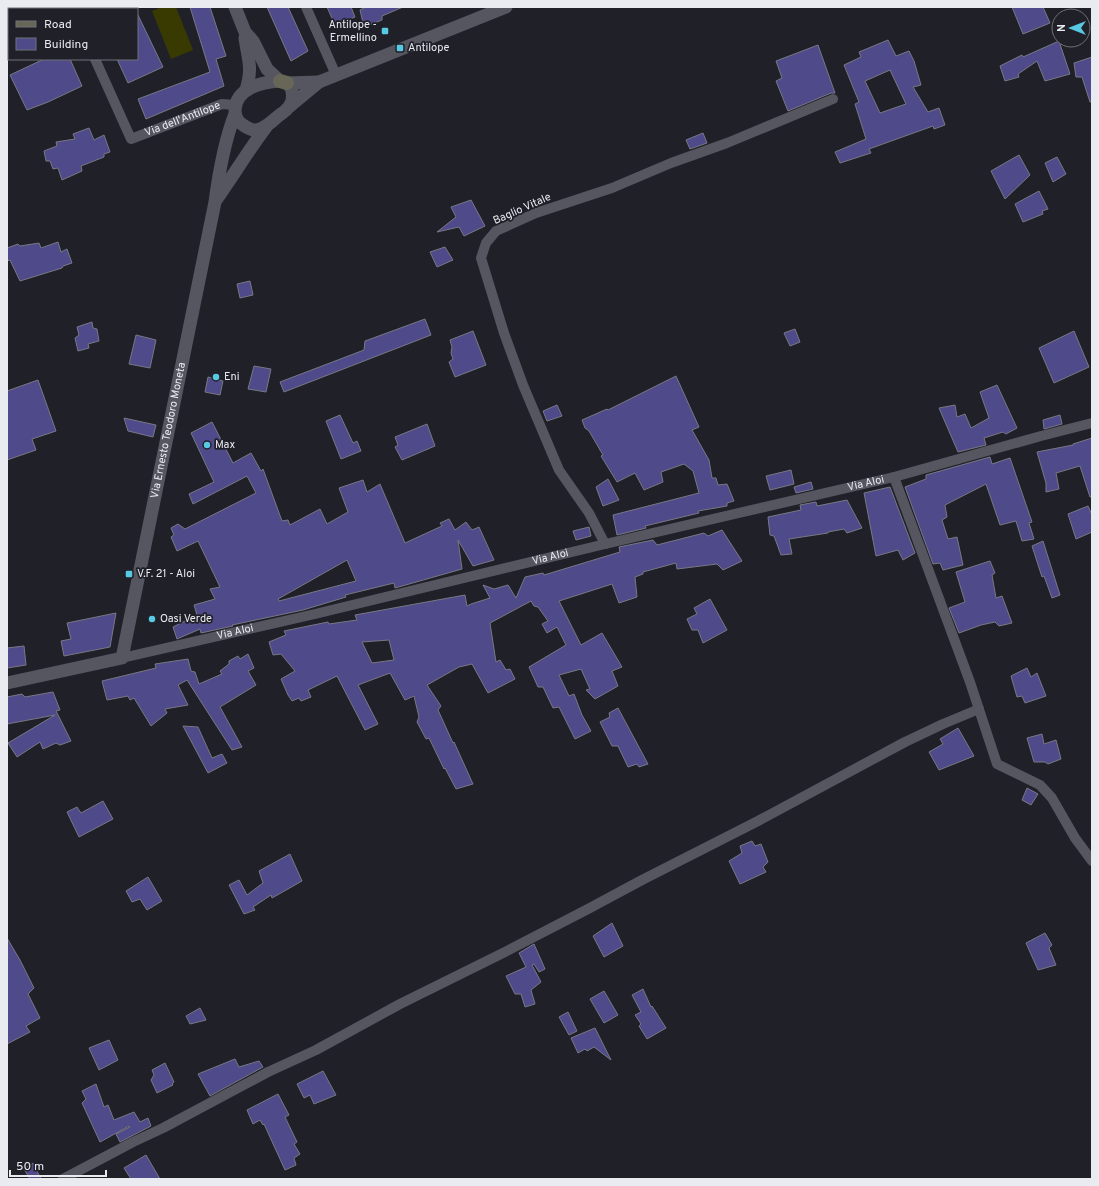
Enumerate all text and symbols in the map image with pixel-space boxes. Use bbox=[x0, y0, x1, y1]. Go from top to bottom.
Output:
legend bbox=[8, 8, 138, 60]
north arrow bbox=[1051, 8, 1091, 48]
text: Road bbox=[44, 17, 72, 33]
place label: Antilope - Ermellino bbox=[329, 18, 377, 45]
text: N bbox=[1055, 24, 1069, 32]
marker: Antilope - Ermellino bbox=[380, 26, 390, 36]
text: Building bbox=[44, 37, 88, 53]
place label: Antilope bbox=[408, 41, 450, 55]
marker: Antilope bbox=[395, 43, 405, 53]
street label: Via dell'Antilope bbox=[143, 98, 223, 140]
street label: Baglio Vitale bbox=[491, 190, 553, 228]
street label: Via Ernesto Teodoro Moneta bbox=[148, 361, 189, 500]
place label: Eni bbox=[224, 370, 240, 384]
marker: Eni bbox=[211, 372, 221, 382]
place label: Max bbox=[215, 438, 235, 452]
marker: Max bbox=[202, 440, 212, 450]
street label: Via Aloi bbox=[846, 473, 886, 495]
street label: Via Aloi bbox=[531, 546, 570, 568]
place label: V.F. 21 - Aloi bbox=[137, 567, 195, 581]
marker: V.F. 21 - Aloi bbox=[124, 569, 134, 579]
place label: Oasi Verde bbox=[160, 612, 212, 626]
marker: Oasi Verde bbox=[147, 614, 157, 624]
street label: Via Aloi bbox=[215, 621, 255, 643]
scale bar bbox=[10, 1152, 106, 1178]
text: 50 m bbox=[16, 1159, 44, 1175]

